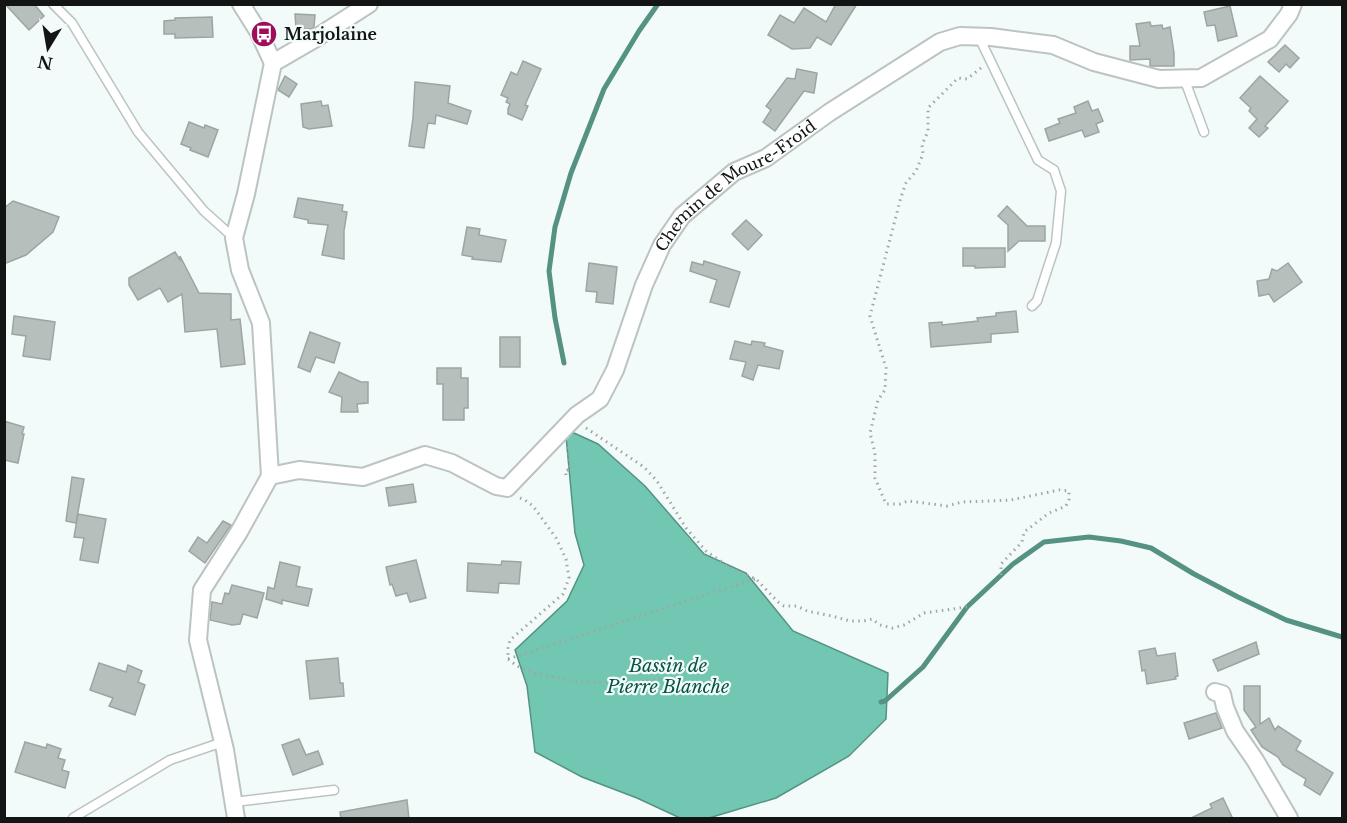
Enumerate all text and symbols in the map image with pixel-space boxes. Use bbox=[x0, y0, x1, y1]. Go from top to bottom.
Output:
north arrow bbox=[18, 18, 78, 78]
bus stop icon: Marjolaine bbox=[249, 19, 279, 49]
place label: Marjolaine bbox=[284, 24, 377, 44]
text: N bbox=[36, 51, 54, 74]
street label: Chemin de Moure-Froid bbox=[651, 115, 820, 255]
water label: Bassin de Pierre Blanche bbox=[606, 655, 729, 698]

